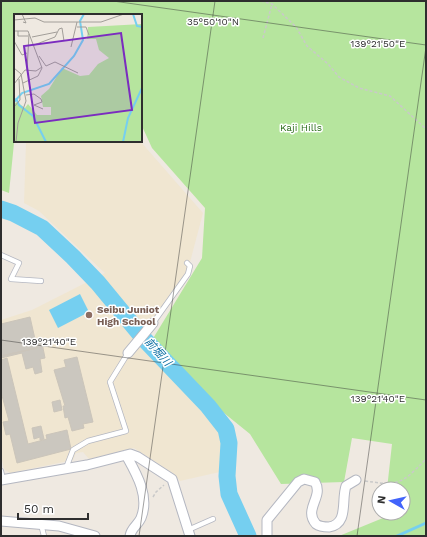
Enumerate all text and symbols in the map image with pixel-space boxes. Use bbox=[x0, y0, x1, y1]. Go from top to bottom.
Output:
inset map bbox=[14, 14, 142, 142]
text: 35°50'10"N bbox=[187, 16, 239, 27]
text: 139°21'50"E bbox=[350, 38, 406, 49]
park label: Kaji Hills bbox=[280, 122, 322, 133]
place label: Seibu Juniot High School bbox=[97, 304, 160, 327]
marker: Seibu Juniot High School bbox=[84, 310, 94, 320]
water label: 前堀川 bbox=[142, 335, 175, 369]
text: 139°21'40"E bbox=[22, 336, 76, 347]
text: 139°21'40"E bbox=[351, 393, 405, 404]
north arrow bbox=[371, 481, 411, 521]
scale bar bbox=[18, 495, 88, 521]
text: N bbox=[375, 495, 389, 505]
text: 50 m bbox=[24, 502, 54, 516]

